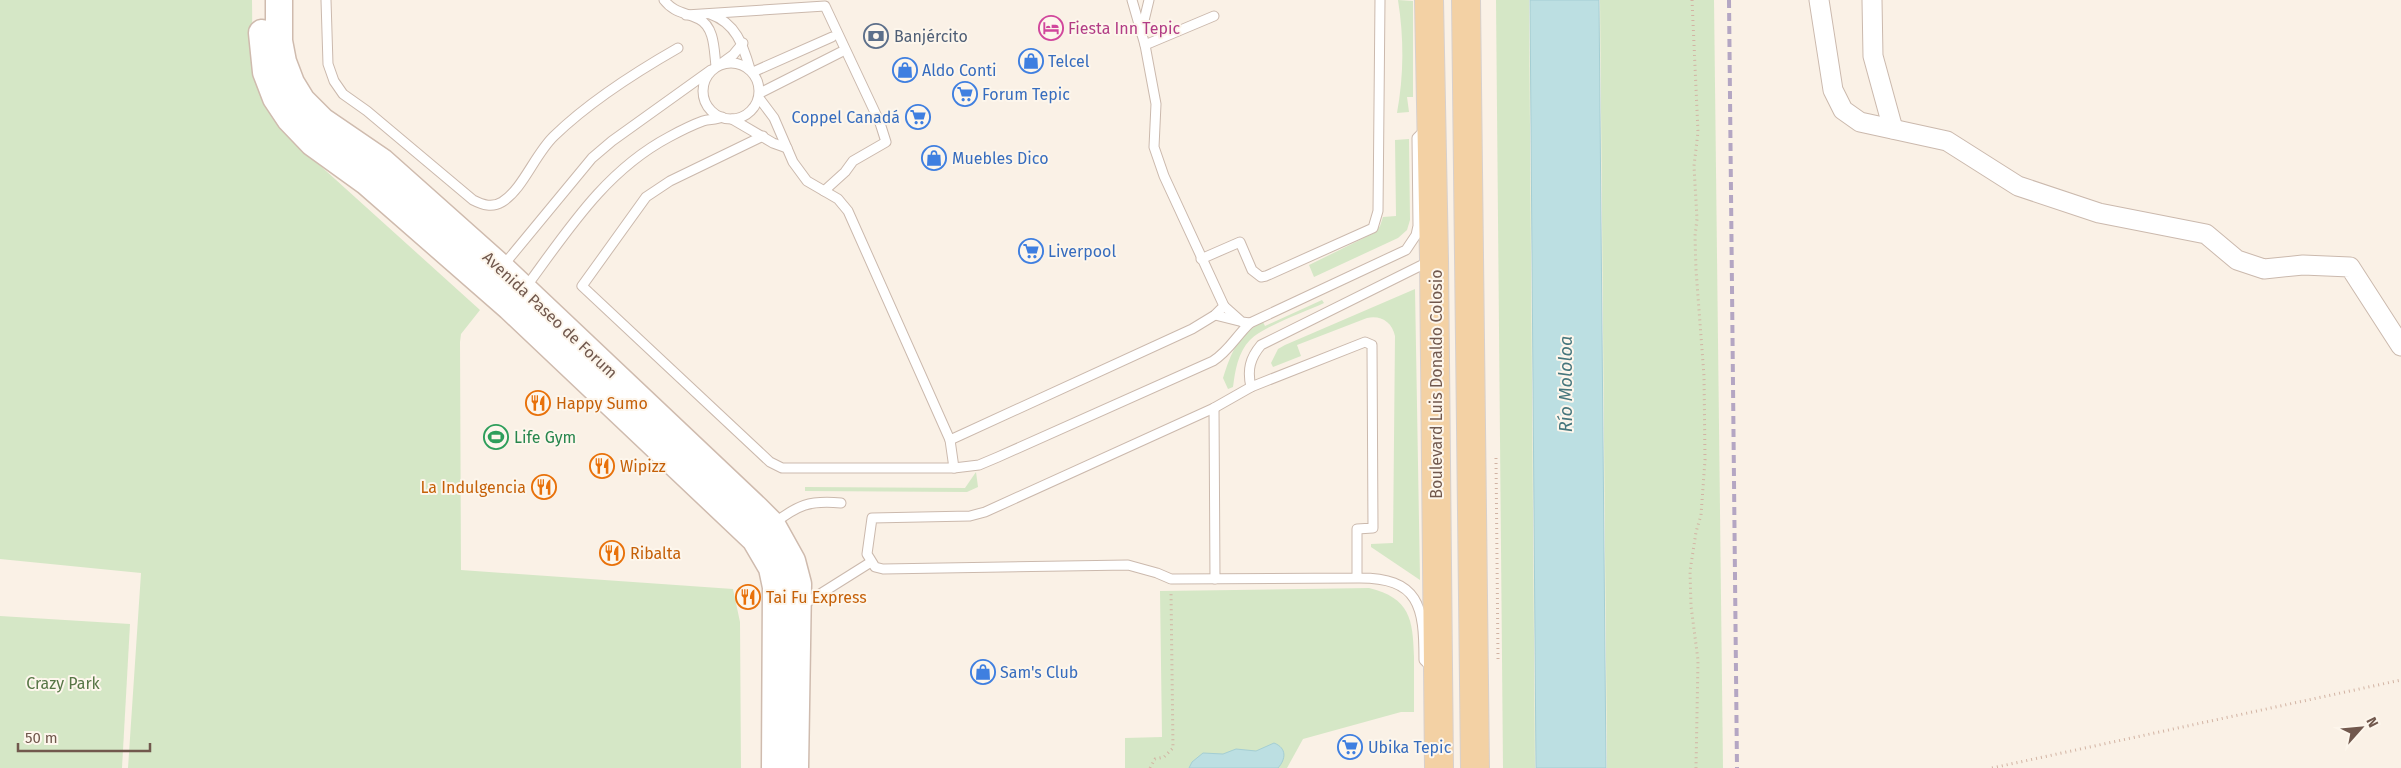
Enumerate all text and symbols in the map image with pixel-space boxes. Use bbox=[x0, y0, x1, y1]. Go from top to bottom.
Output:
hotel icon: Fiesta Inn Tepic bbox=[1038, 15, 1064, 41]
place label: Fiesta Inn Tepic bbox=[1068, 19, 1180, 38]
bank icon: Banjército bbox=[863, 23, 889, 49]
place label: Banjército bbox=[894, 27, 968, 46]
shop icon: Telcel bbox=[1018, 48, 1044, 74]
place label: Telcel bbox=[1048, 52, 1090, 71]
shop icon: Aldo Conti bbox=[892, 57, 918, 83]
place label: Aldo Conti bbox=[922, 61, 997, 80]
supermarket icon: Forum Tepic bbox=[952, 81, 978, 107]
place label: Forum Tepic bbox=[982, 85, 1070, 104]
supermarket icon: Coppel Canadá bbox=[905, 104, 931, 130]
place label: Coppel Canadá bbox=[792, 108, 900, 127]
shop icon: Muebles Dico bbox=[921, 145, 947, 171]
place label: Muebles Dico bbox=[952, 149, 1049, 168]
supermarket icon: Liverpool bbox=[1018, 238, 1044, 264]
place label: Liverpool bbox=[1048, 242, 1116, 261]
street label: Avenida Paseo de Forum bbox=[479, 248, 621, 382]
street label: Boulevard Luis Donaldo Colosio bbox=[1427, 269, 1446, 499]
water label: Río Mololoa bbox=[1555, 336, 1577, 432]
restaurant icon: Happy Sumo bbox=[525, 390, 551, 416]
place label: Happy Sumo bbox=[556, 394, 648, 413]
sports icon: Life Gym bbox=[483, 424, 509, 450]
place label: Life Gym bbox=[514, 428, 576, 447]
restaurant icon: Wipizz bbox=[589, 453, 615, 479]
place label: Wipizz bbox=[620, 457, 666, 476]
restaurant icon: La Indulgencia bbox=[531, 474, 557, 500]
place label: La Indulgencia bbox=[421, 478, 526, 497]
restaurant icon: Ribalta bbox=[599, 540, 625, 566]
place label: Ribalta bbox=[630, 544, 681, 563]
restaurant icon: Tai Fu Express bbox=[735, 584, 761, 610]
place label: Tai Fu Express bbox=[766, 588, 867, 607]
shop icon: Sam's Club bbox=[970, 659, 996, 685]
place label: Sam's Club bbox=[1000, 663, 1078, 682]
park label: Crazy Park bbox=[26, 674, 101, 693]
north arrow bbox=[2336, 703, 2386, 753]
text: N bbox=[2362, 714, 2382, 730]
scale bar bbox=[18, 720, 150, 752]
text: 50 m bbox=[25, 729, 58, 747]
supermarket icon: Ubika Tepic bbox=[1337, 734, 1363, 760]
place label: Ubika Tepic bbox=[1368, 738, 1452, 757]

